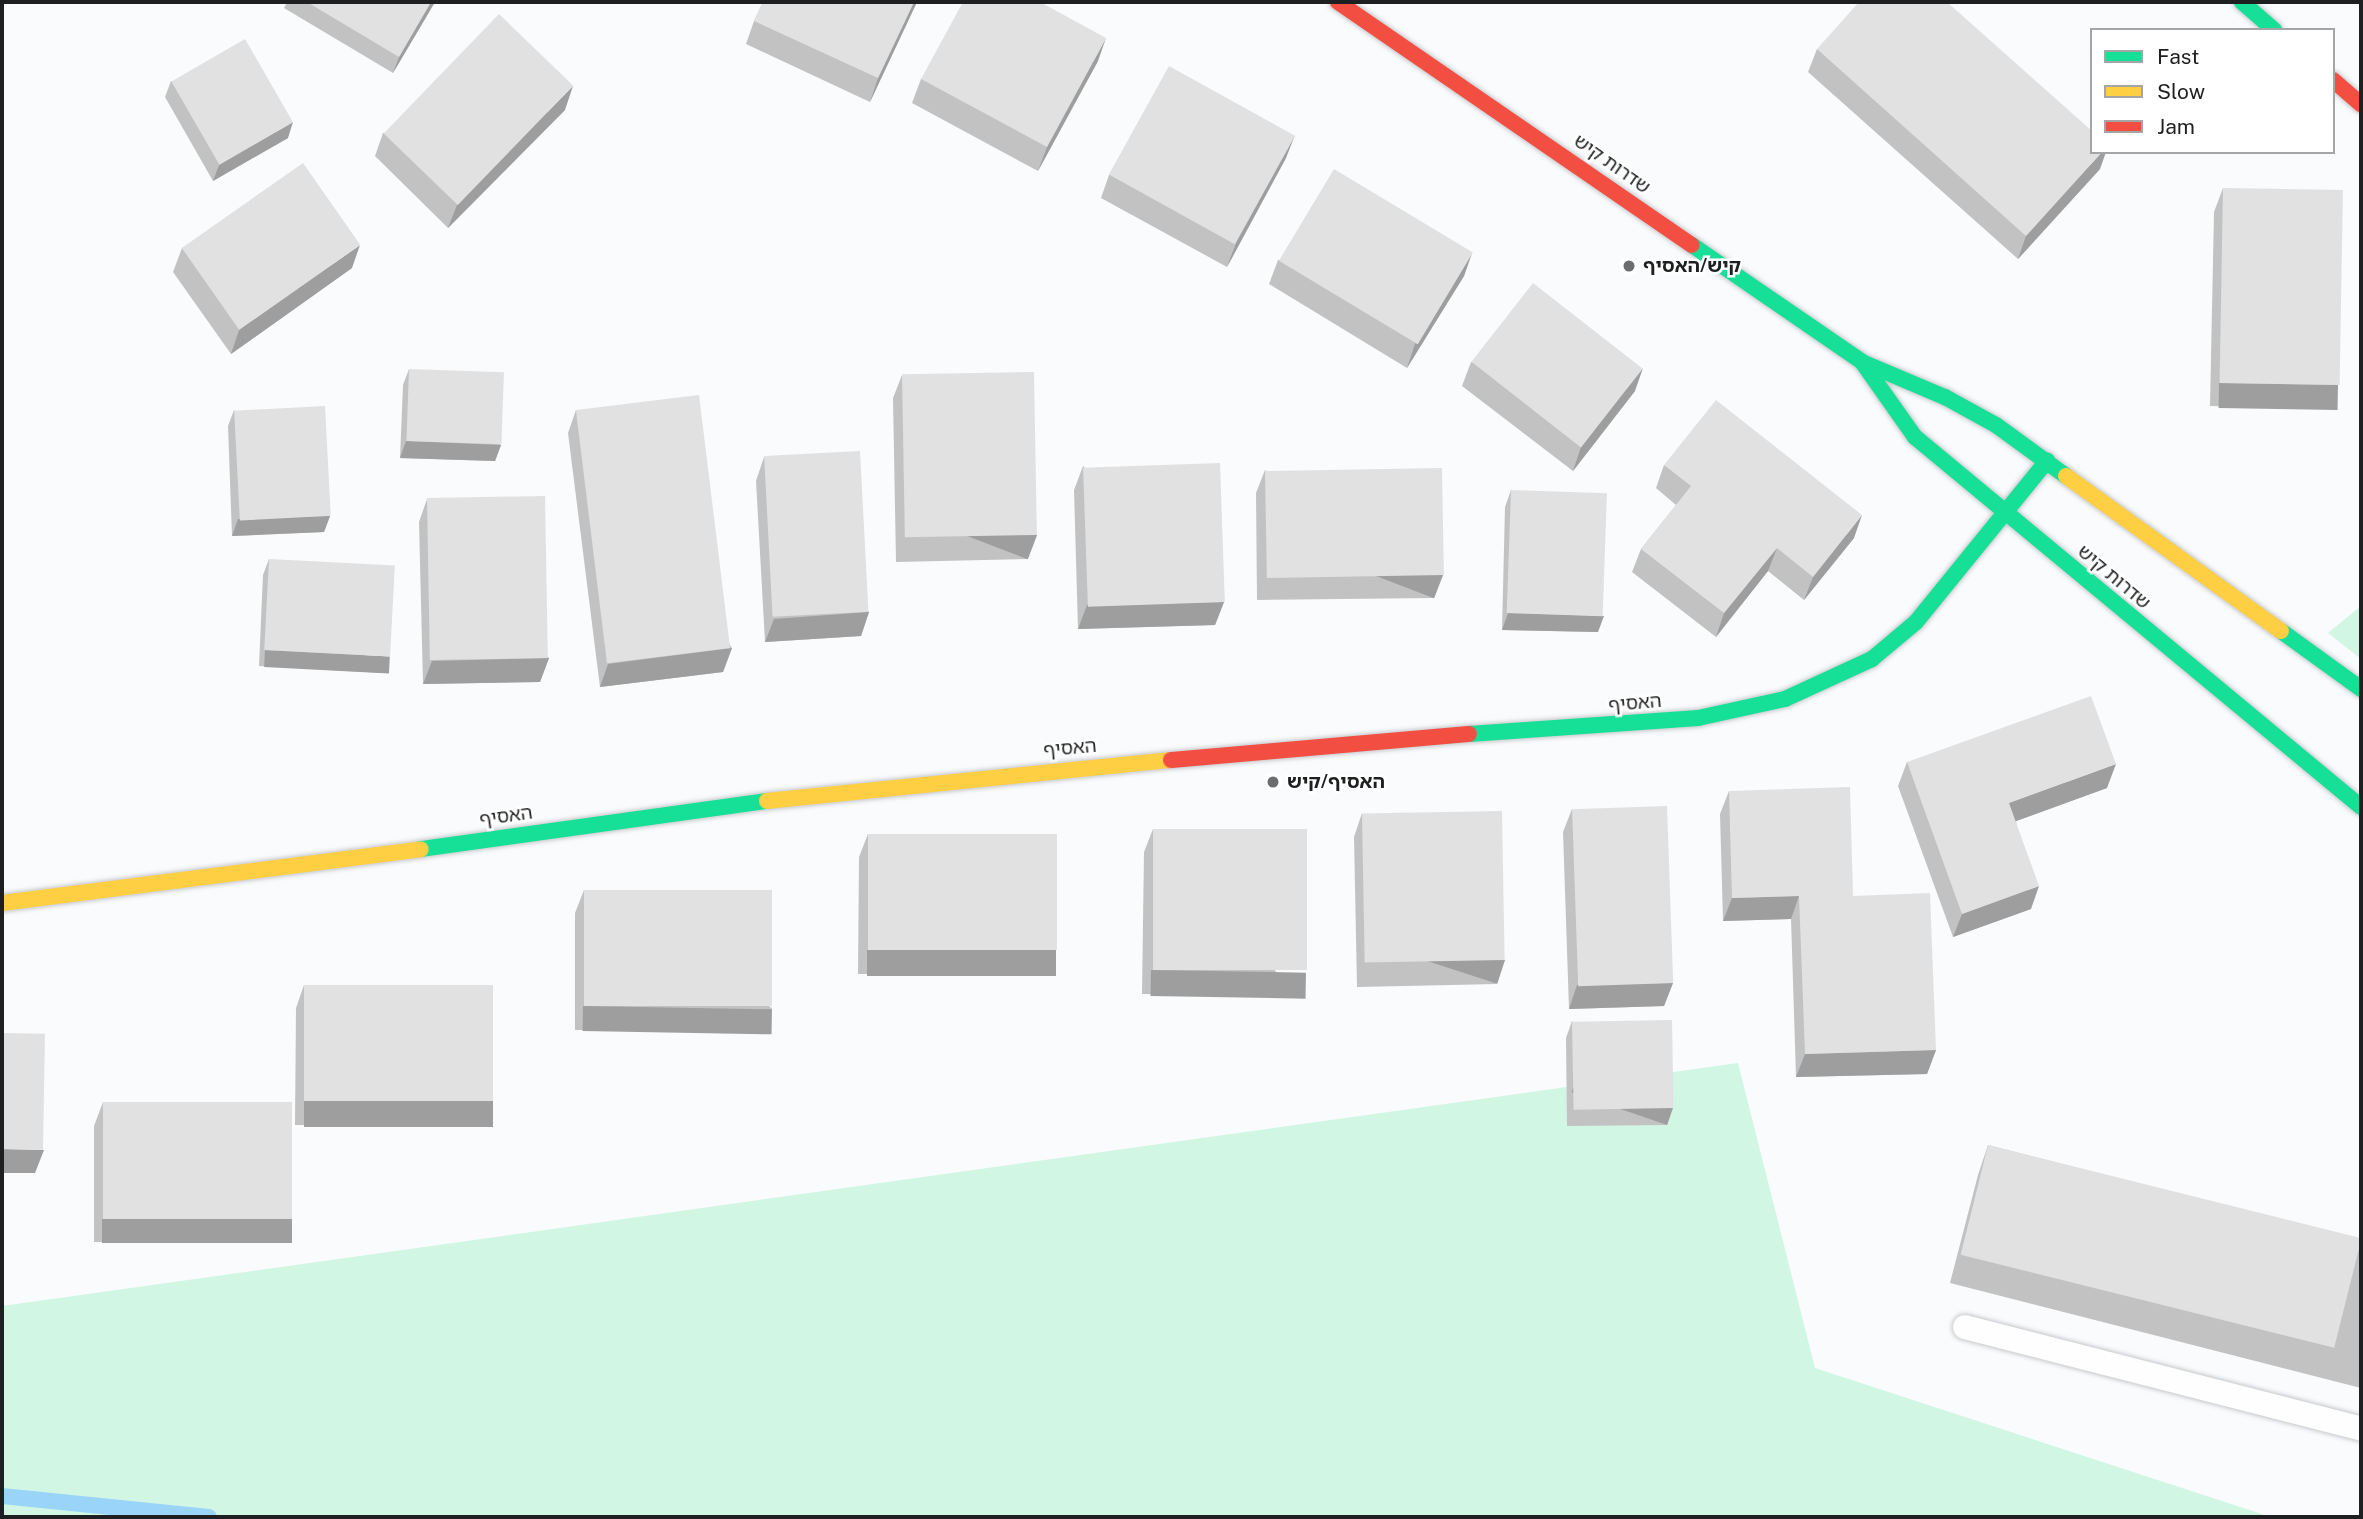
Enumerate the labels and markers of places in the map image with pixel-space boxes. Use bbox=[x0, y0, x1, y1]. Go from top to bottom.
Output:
place label: קיש/האסיף bbox=[1643, 255, 1741, 277]
marker: קיש/האסיף bbox=[1621, 258, 1637, 274]
place label: האסיף/קיש bbox=[1287, 771, 1385, 793]
marker: האסיף/קיש bbox=[1265, 774, 1281, 790]

